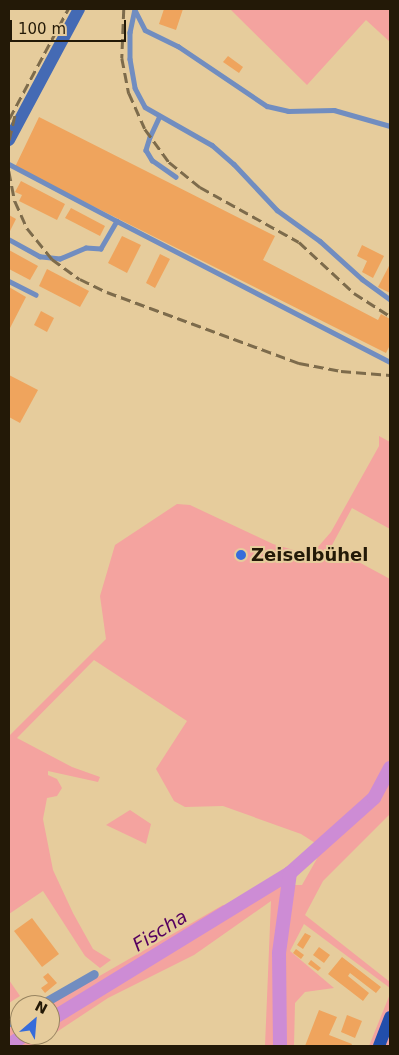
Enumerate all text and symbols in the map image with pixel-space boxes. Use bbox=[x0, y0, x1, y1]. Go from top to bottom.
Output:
scale bar bbox=[12, 10, 129, 42]
text: 100 m bbox=[18, 20, 66, 38]
place label: Zeiselbühel bbox=[251, 544, 368, 566]
marker: Zeiselbühel bbox=[235, 549, 247, 561]
water label: Fischa bbox=[128, 905, 192, 957]
north arrow bbox=[10, 995, 60, 1045]
text: N bbox=[33, 998, 50, 1017]

